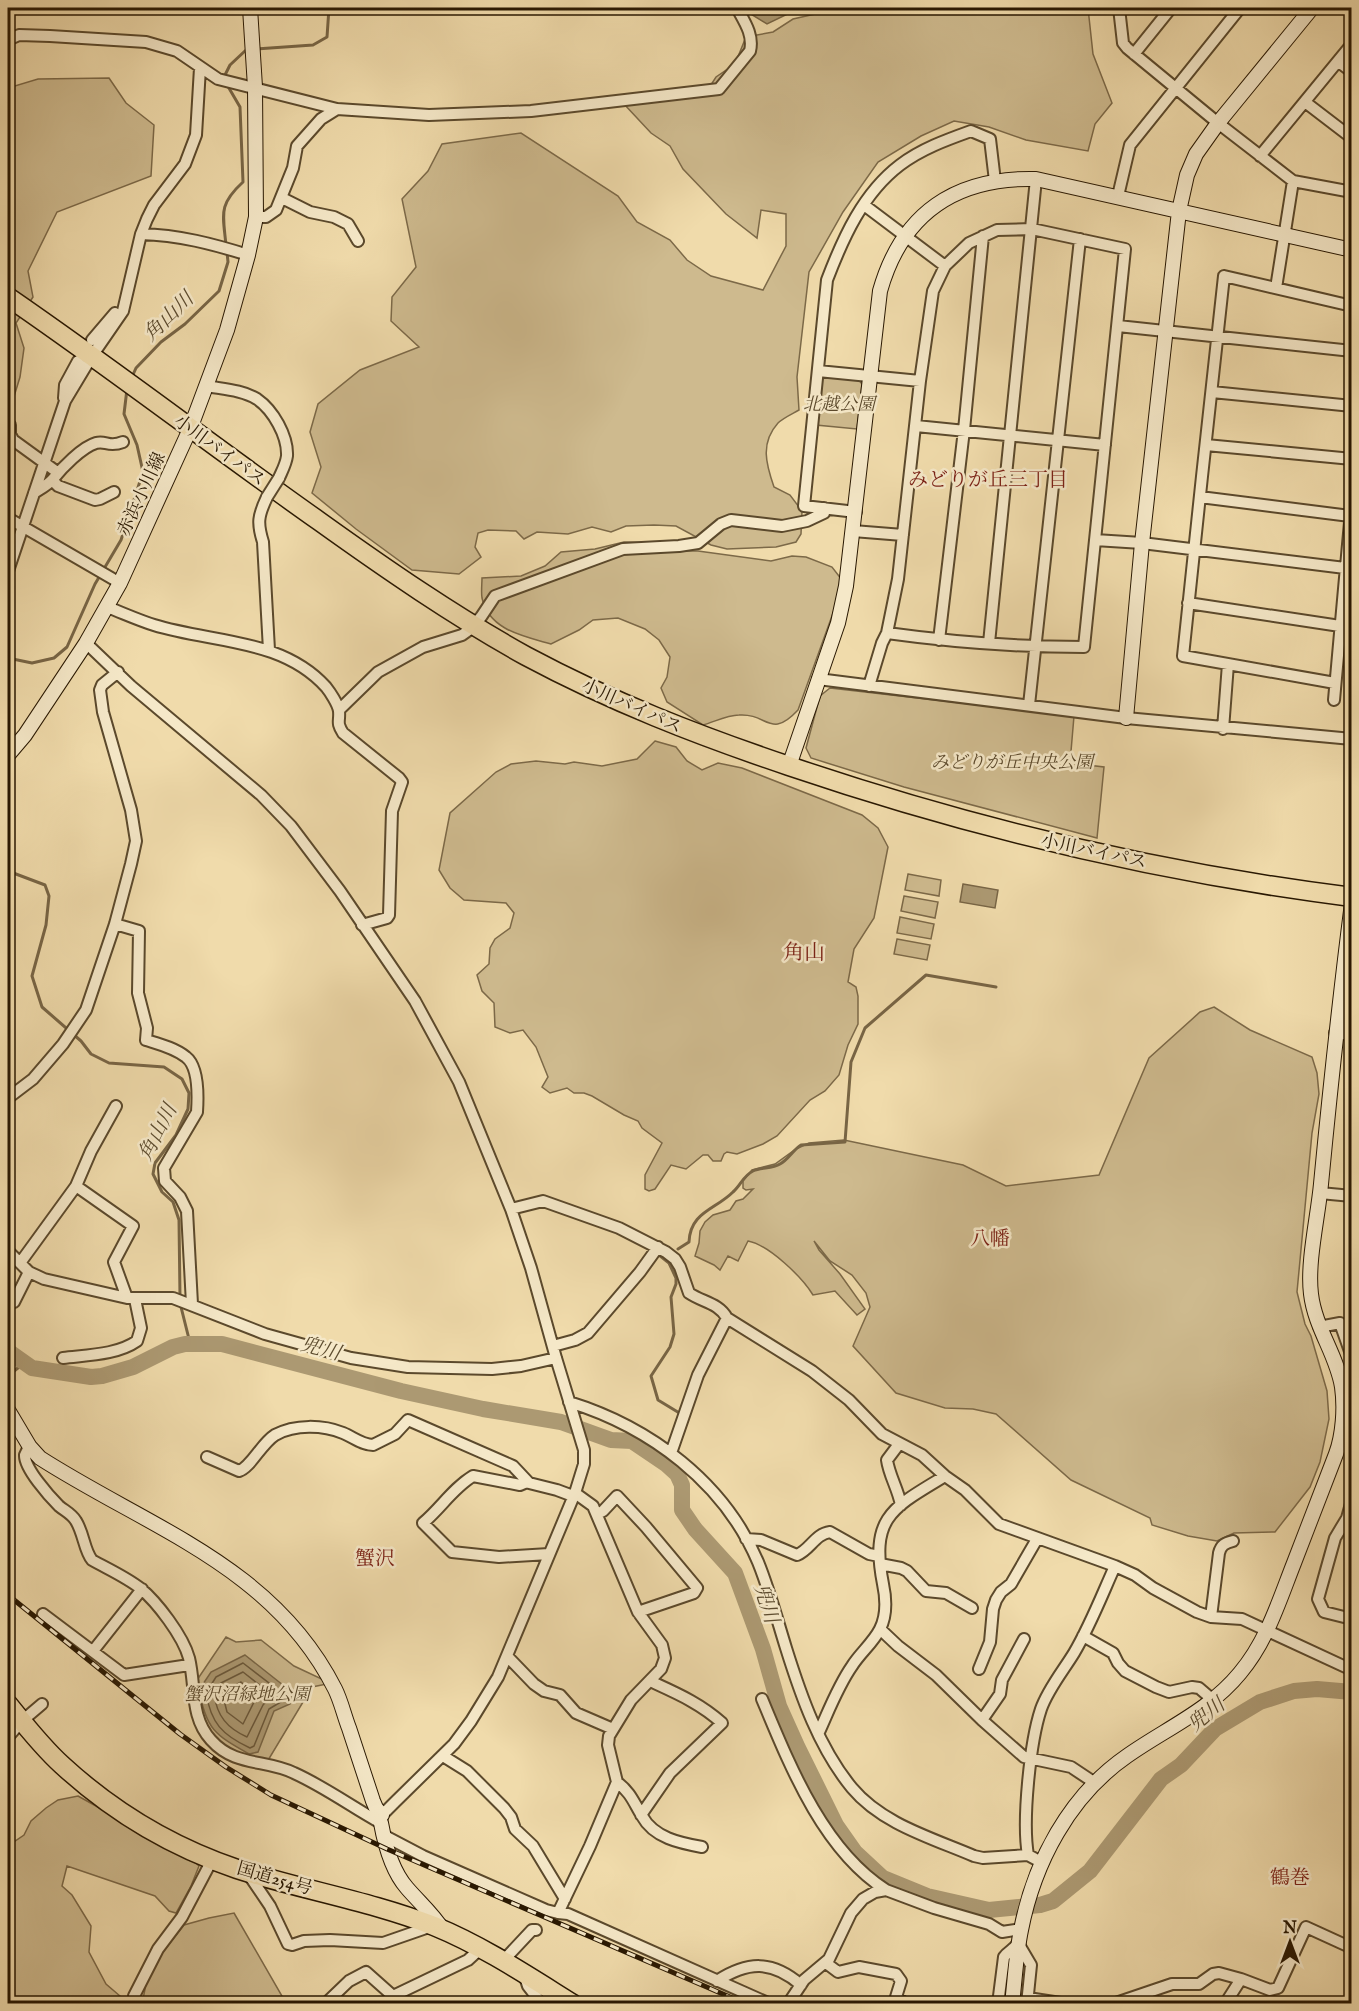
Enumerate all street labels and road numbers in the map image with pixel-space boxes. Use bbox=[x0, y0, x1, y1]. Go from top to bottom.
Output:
street label: 小川バイパス bbox=[169, 410, 269, 492]
street label: 赤浜小川線 bbox=[113, 449, 172, 540]
street label: 小川バイパス bbox=[578, 675, 685, 740]
street label: 小川バイパス bbox=[1039, 830, 1149, 875]
street label: 国道254号 bbox=[234, 1858, 315, 1901]

